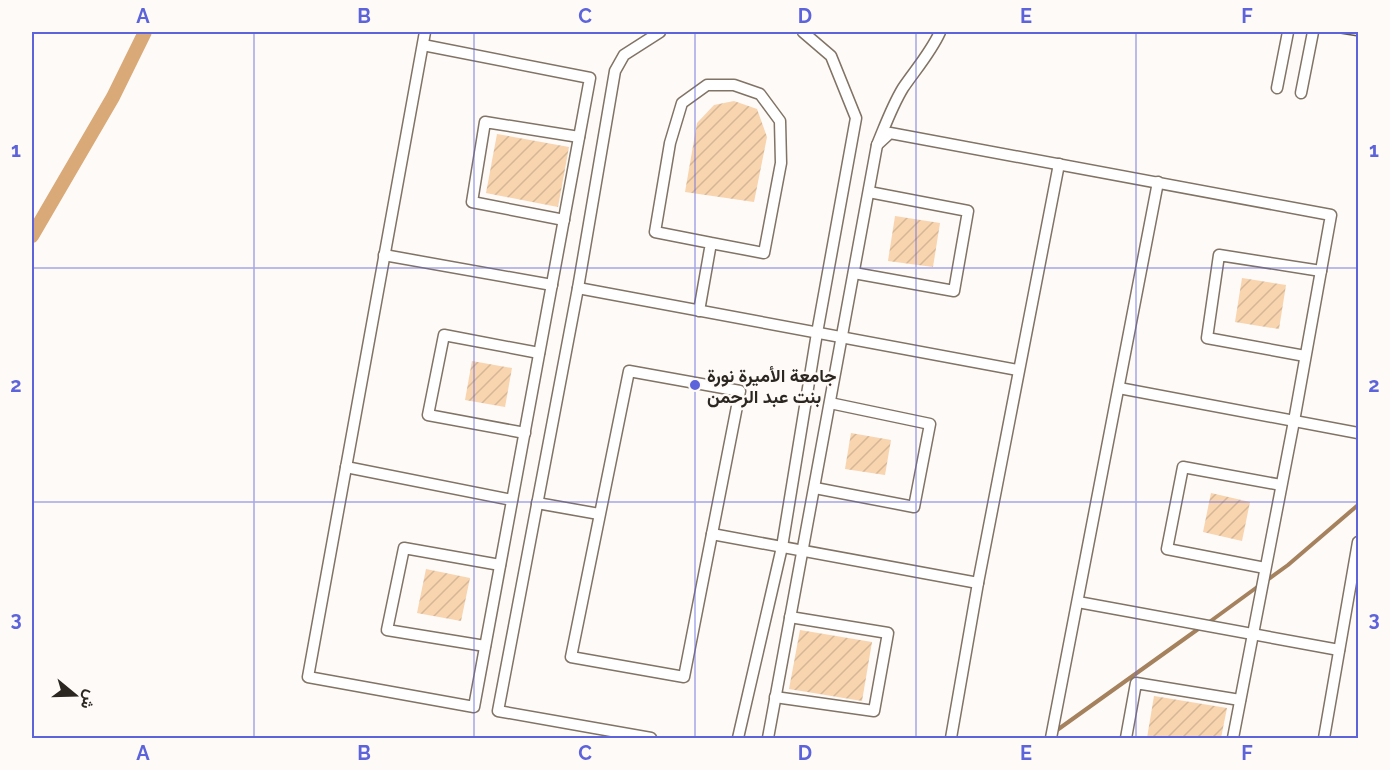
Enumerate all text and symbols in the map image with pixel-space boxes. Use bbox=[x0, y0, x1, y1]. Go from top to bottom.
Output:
text: A bbox=[136, 4, 150, 28]
text: B bbox=[357, 4, 371, 28]
text: C bbox=[578, 4, 592, 28]
text: D bbox=[798, 4, 812, 28]
text: E bbox=[1020, 4, 1032, 28]
text: F bbox=[1241, 4, 1253, 28]
text: 1 bbox=[11, 138, 21, 162]
text: 1 bbox=[1369, 138, 1379, 162]
place label: جامعة الأميرة نورة بنت عبد الرحمن bbox=[707, 365, 836, 408]
text: 2 bbox=[10, 373, 22, 397]
text: 2 bbox=[1368, 373, 1380, 397]
marker: جامعة الأميرة نورة بنت عبد الرحمن bbox=[688, 378, 702, 392]
text: 3 bbox=[10, 607, 22, 631]
text: 3 bbox=[1368, 607, 1380, 631]
north arrow bbox=[45, 665, 105, 725]
text: ش bbox=[77, 688, 101, 712]
text: A bbox=[136, 741, 150, 765]
text: B bbox=[357, 741, 371, 765]
text: C bbox=[578, 741, 592, 765]
text: D bbox=[798, 741, 812, 765]
text: E bbox=[1020, 741, 1032, 765]
text: F bbox=[1241, 741, 1253, 765]

